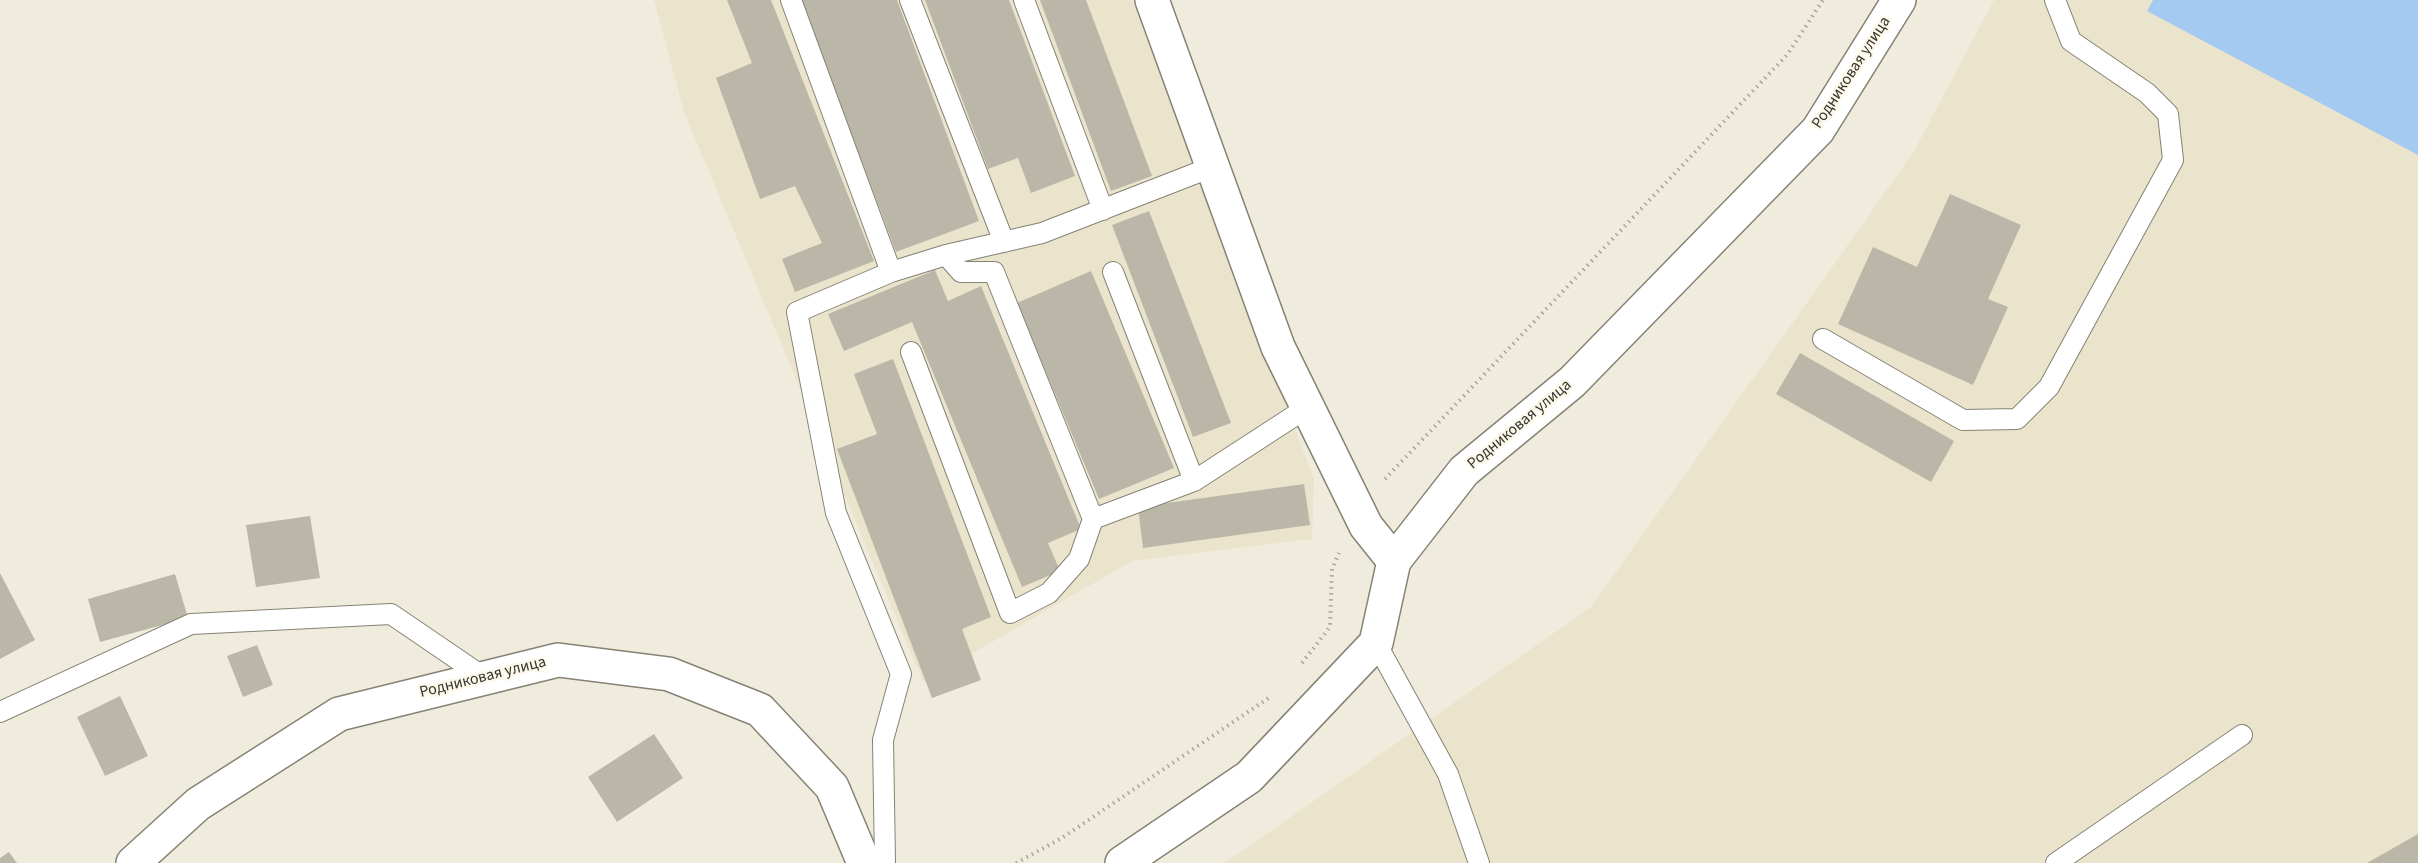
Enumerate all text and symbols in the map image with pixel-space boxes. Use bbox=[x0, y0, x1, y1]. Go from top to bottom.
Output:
street label: Родниковая улица bbox=[1809, 13, 1895, 133]
street label: Родниковая улица bbox=[1464, 376, 1576, 474]
street label: Родниковая улица bbox=[418, 653, 548, 703]

